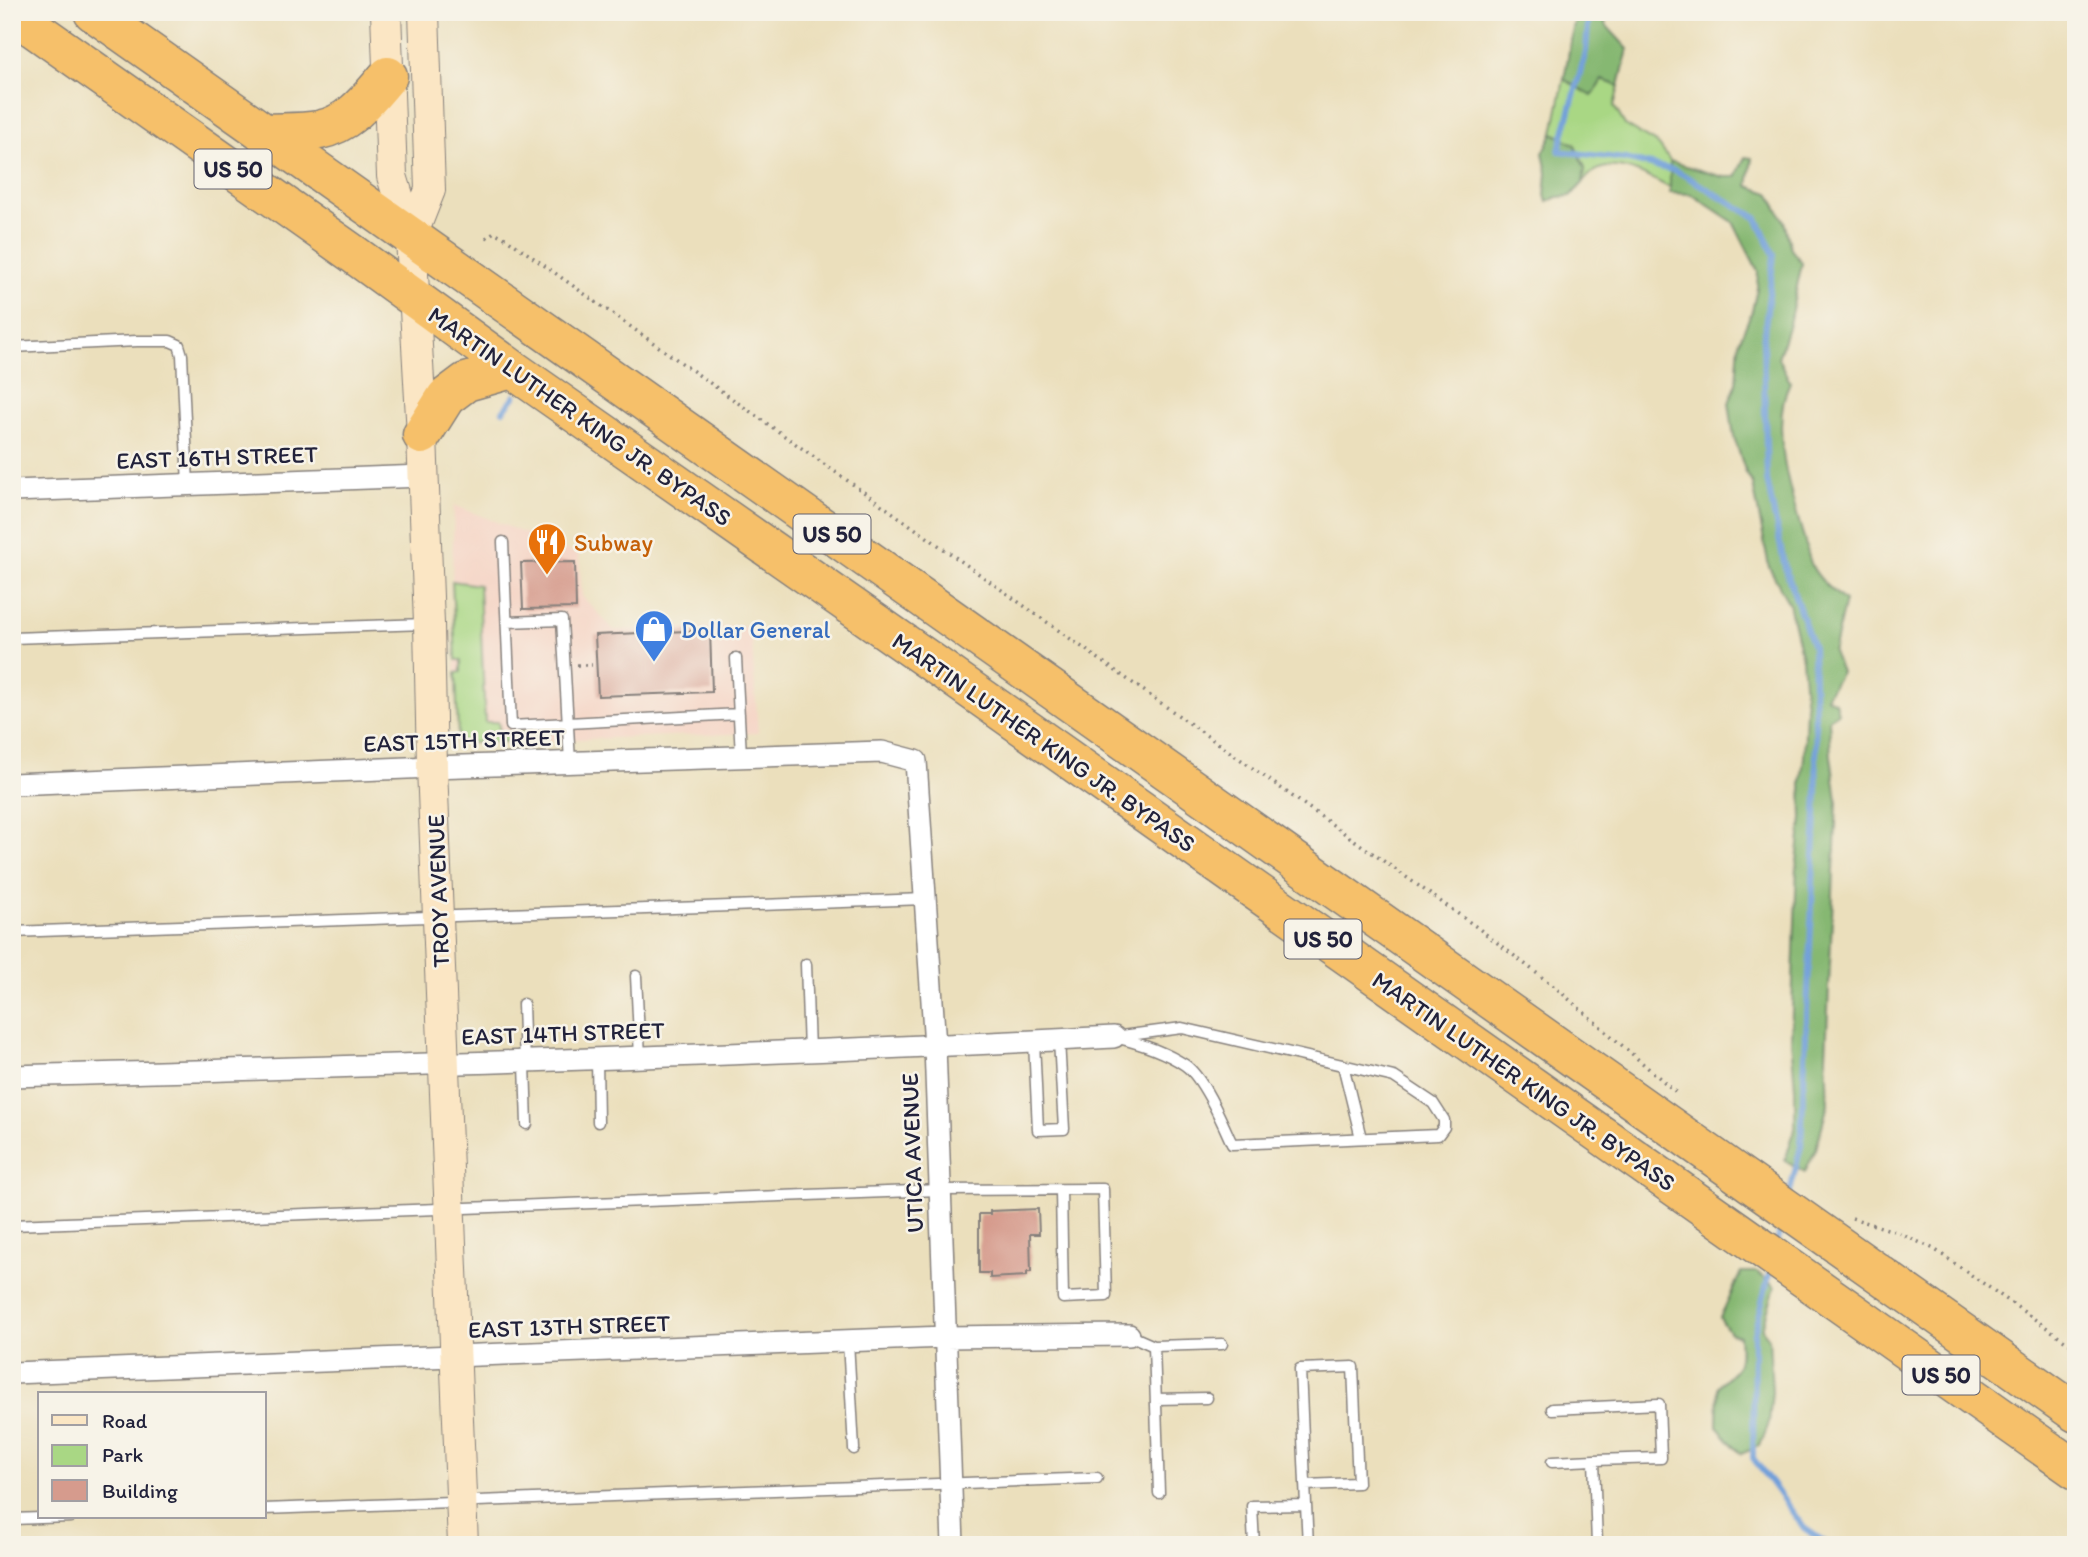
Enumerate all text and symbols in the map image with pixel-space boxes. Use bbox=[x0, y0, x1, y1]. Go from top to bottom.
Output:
road number: US 50 bbox=[194, 150, 272, 188]
street label: MARTIN LUTHER KING JR. BYPASS bbox=[423, 300, 737, 532]
street label: EAST 16TH STREET bbox=[116, 439, 319, 475]
road number: US 50 bbox=[794, 514, 870, 554]
restaurant icon: Subway bbox=[526, 521, 568, 576]
place label: Subway bbox=[574, 528, 653, 557]
shop icon: Dollar General bbox=[633, 608, 675, 663]
place label: Dollar General bbox=[681, 615, 830, 644]
street label: MARTIN LUTHER KING JR. BYPASS bbox=[887, 626, 1201, 858]
street label: EAST 15TH STREET bbox=[363, 722, 566, 758]
street label: TROY AVENUE bbox=[421, 814, 455, 968]
road number: US 50 bbox=[1284, 920, 1362, 958]
street label: MARTIN LUTHER KING JR. BYPASS bbox=[1367, 965, 1681, 1197]
street label: EAST 14TH STREET bbox=[461, 1015, 666, 1051]
street label: UTICA AVENUE bbox=[895, 1072, 929, 1234]
street label: EAST 13TH STREET bbox=[467, 1308, 671, 1344]
road number: US 50 bbox=[1902, 1356, 1980, 1394]
legend bbox=[38, 1392, 266, 1518]
text: Road bbox=[102, 1408, 148, 1433]
text: Park bbox=[102, 1442, 144, 1467]
text: Building bbox=[102, 1478, 178, 1503]

